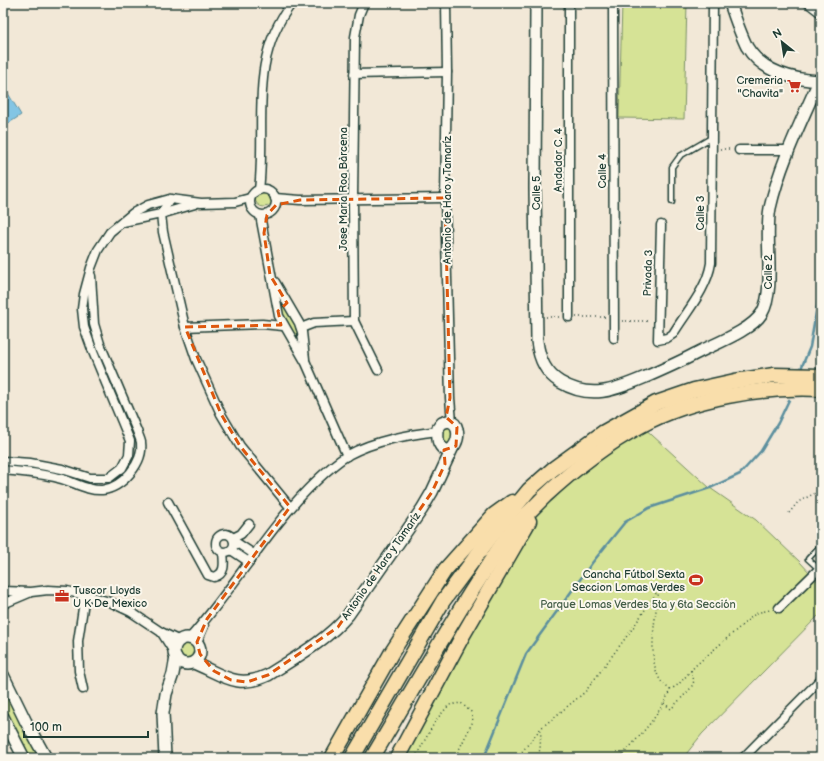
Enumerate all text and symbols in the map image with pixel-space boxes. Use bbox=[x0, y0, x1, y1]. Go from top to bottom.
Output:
north arrow bbox=[762, 22, 802, 62]
text: N bbox=[770, 26, 784, 41]
place label: Cremeria "Chavita" bbox=[737, 74, 783, 100]
supermarket icon: Cremeria "Chavita" bbox=[786, 78, 802, 94]
street label: Jose Maria Roa Bàrcena bbox=[337, 127, 350, 251]
street label: Andador C. 4 bbox=[552, 127, 565, 192]
street label: Antonio de Haro y Tamaríz bbox=[441, 135, 454, 264]
street label: Calle 4 bbox=[596, 153, 609, 189]
street label: Calle 5 bbox=[530, 176, 543, 210]
street label: Calle 3 bbox=[694, 195, 707, 231]
street label: Privada 3 bbox=[641, 249, 655, 297]
street label: Calle 2 bbox=[762, 254, 775, 289]
street label: Antonio de Haro y Tamaríz bbox=[339, 509, 424, 622]
place label: Cancha Fútbol Sexta Seccion Lomas Verdes bbox=[572, 568, 686, 594]
sports icon: Cancha Fútbol Sexta Seccion Lomas Verdes bbox=[688, 572, 704, 588]
place label: Tuscor Lloyds U K De Mexico bbox=[73, 584, 147, 610]
office icon: Tuscor Lloyds U K De Mexico bbox=[54, 588, 70, 604]
park label: Parque Lomas Verdes 5ta y 6ta Sección bbox=[540, 598, 736, 611]
scale bar bbox=[24, 713, 148, 739]
text: 100 m bbox=[30, 720, 62, 735]

